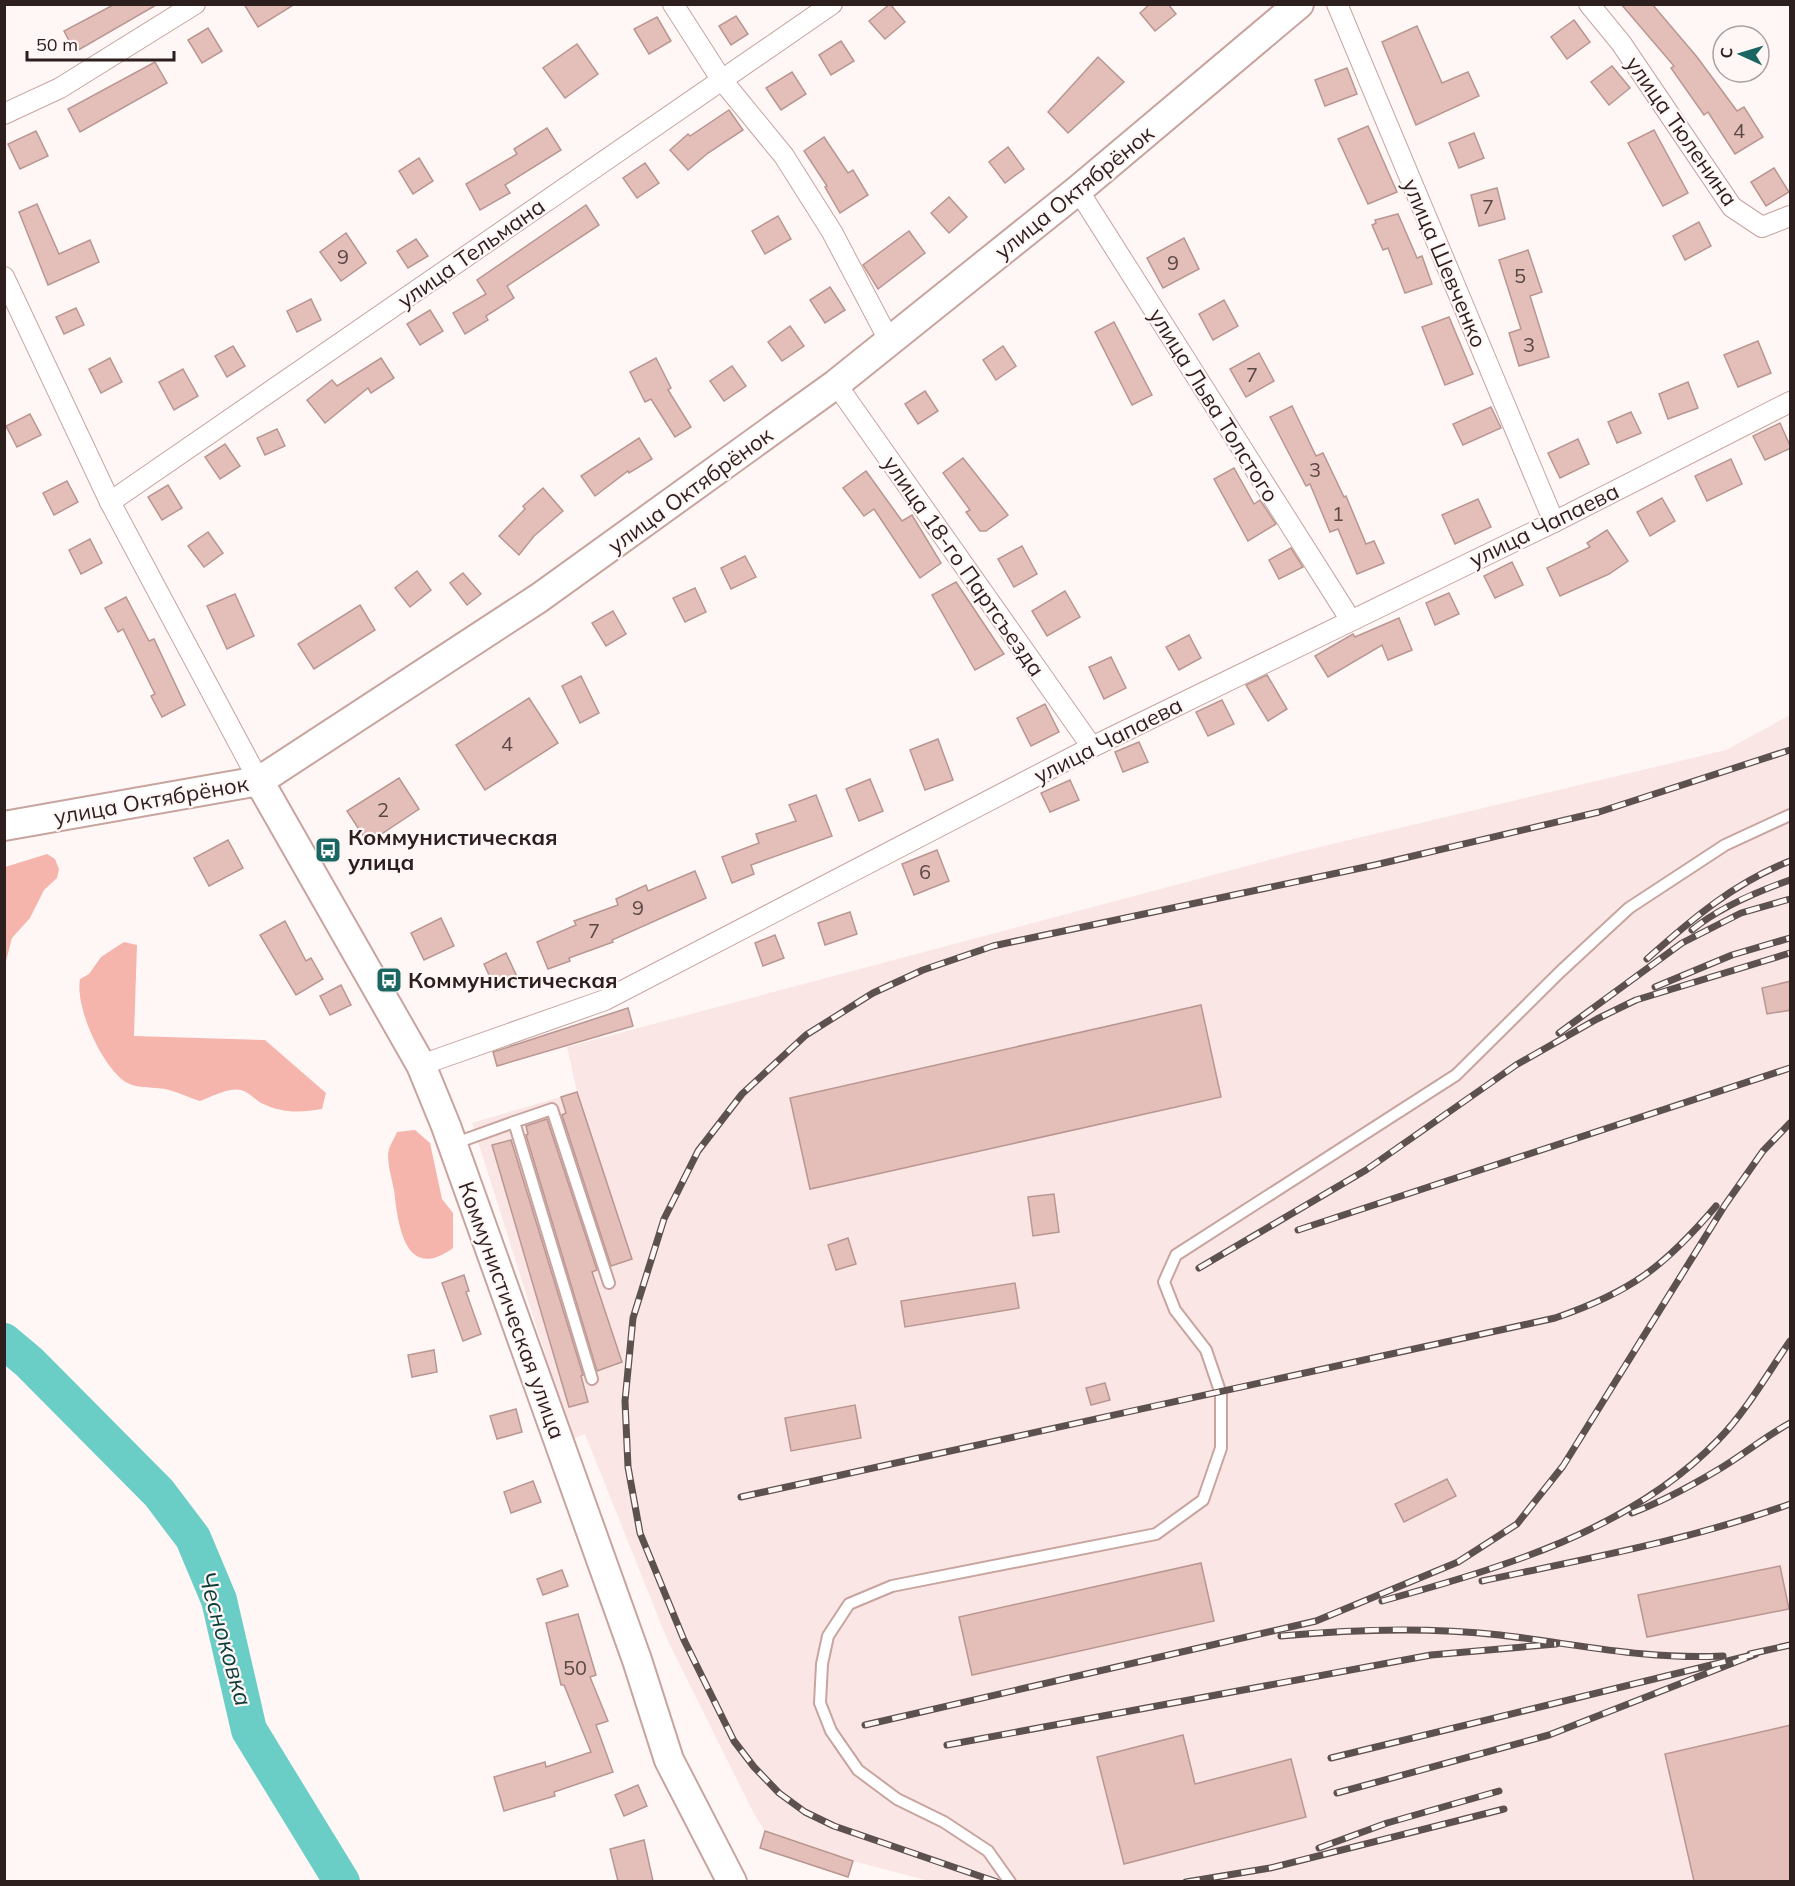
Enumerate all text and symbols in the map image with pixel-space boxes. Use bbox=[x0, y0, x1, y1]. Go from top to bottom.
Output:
scale bar bbox=[27, 24, 174, 62]
north arrow bbox=[1711, 24, 1771, 84]
text: 50 m bbox=[36, 33, 78, 56]
text: С bbox=[1716, 47, 1736, 59]
street label: улица Тюленина bbox=[1620, 51, 1744, 211]
house number: 4 bbox=[1733, 118, 1745, 143]
street label: улица Октябрёнок bbox=[989, 119, 1159, 265]
street label: улица Шевченко bbox=[1397, 174, 1493, 352]
street label: улица Тельмана bbox=[392, 192, 550, 314]
house number: 7 bbox=[1482, 194, 1494, 219]
house number: 9 bbox=[337, 244, 349, 269]
house number: 9 bbox=[1167, 250, 1179, 275]
house number: 5 bbox=[1514, 263, 1526, 288]
street label: улица Льва Толстого bbox=[1143, 303, 1285, 507]
house number: 3 bbox=[1523, 332, 1535, 357]
house number: 7 bbox=[1246, 362, 1258, 387]
street label: улица Октябрёнок bbox=[602, 421, 778, 559]
street label: улица 18-го Партсъезда bbox=[877, 450, 1051, 682]
house number: 3 bbox=[1309, 457, 1321, 482]
street label: улица Чапаева bbox=[1465, 477, 1623, 573]
house number: 1 bbox=[1332, 501, 1344, 526]
street label: улица Чапаева bbox=[1029, 691, 1187, 789]
house number: 4 bbox=[501, 731, 513, 756]
street label: улица Октябрёнок bbox=[52, 769, 251, 831]
house number: 2 bbox=[377, 797, 389, 822]
place label: Коммунистическая улица bbox=[348, 823, 558, 876]
bus stop icon: Коммунистическая улица bbox=[313, 835, 343, 865]
house number: 6 bbox=[919, 859, 931, 884]
house number: 9 bbox=[632, 895, 644, 920]
house number: 7 bbox=[588, 918, 600, 943]
bus stop icon: Коммунистическая bbox=[374, 965, 404, 995]
place label: Коммунистическая bbox=[408, 966, 618, 994]
street label: Коммунистическая улица bbox=[452, 1177, 572, 1443]
water label: Чесноковка bbox=[193, 1568, 259, 1709]
house number: 50 bbox=[563, 1655, 587, 1680]

